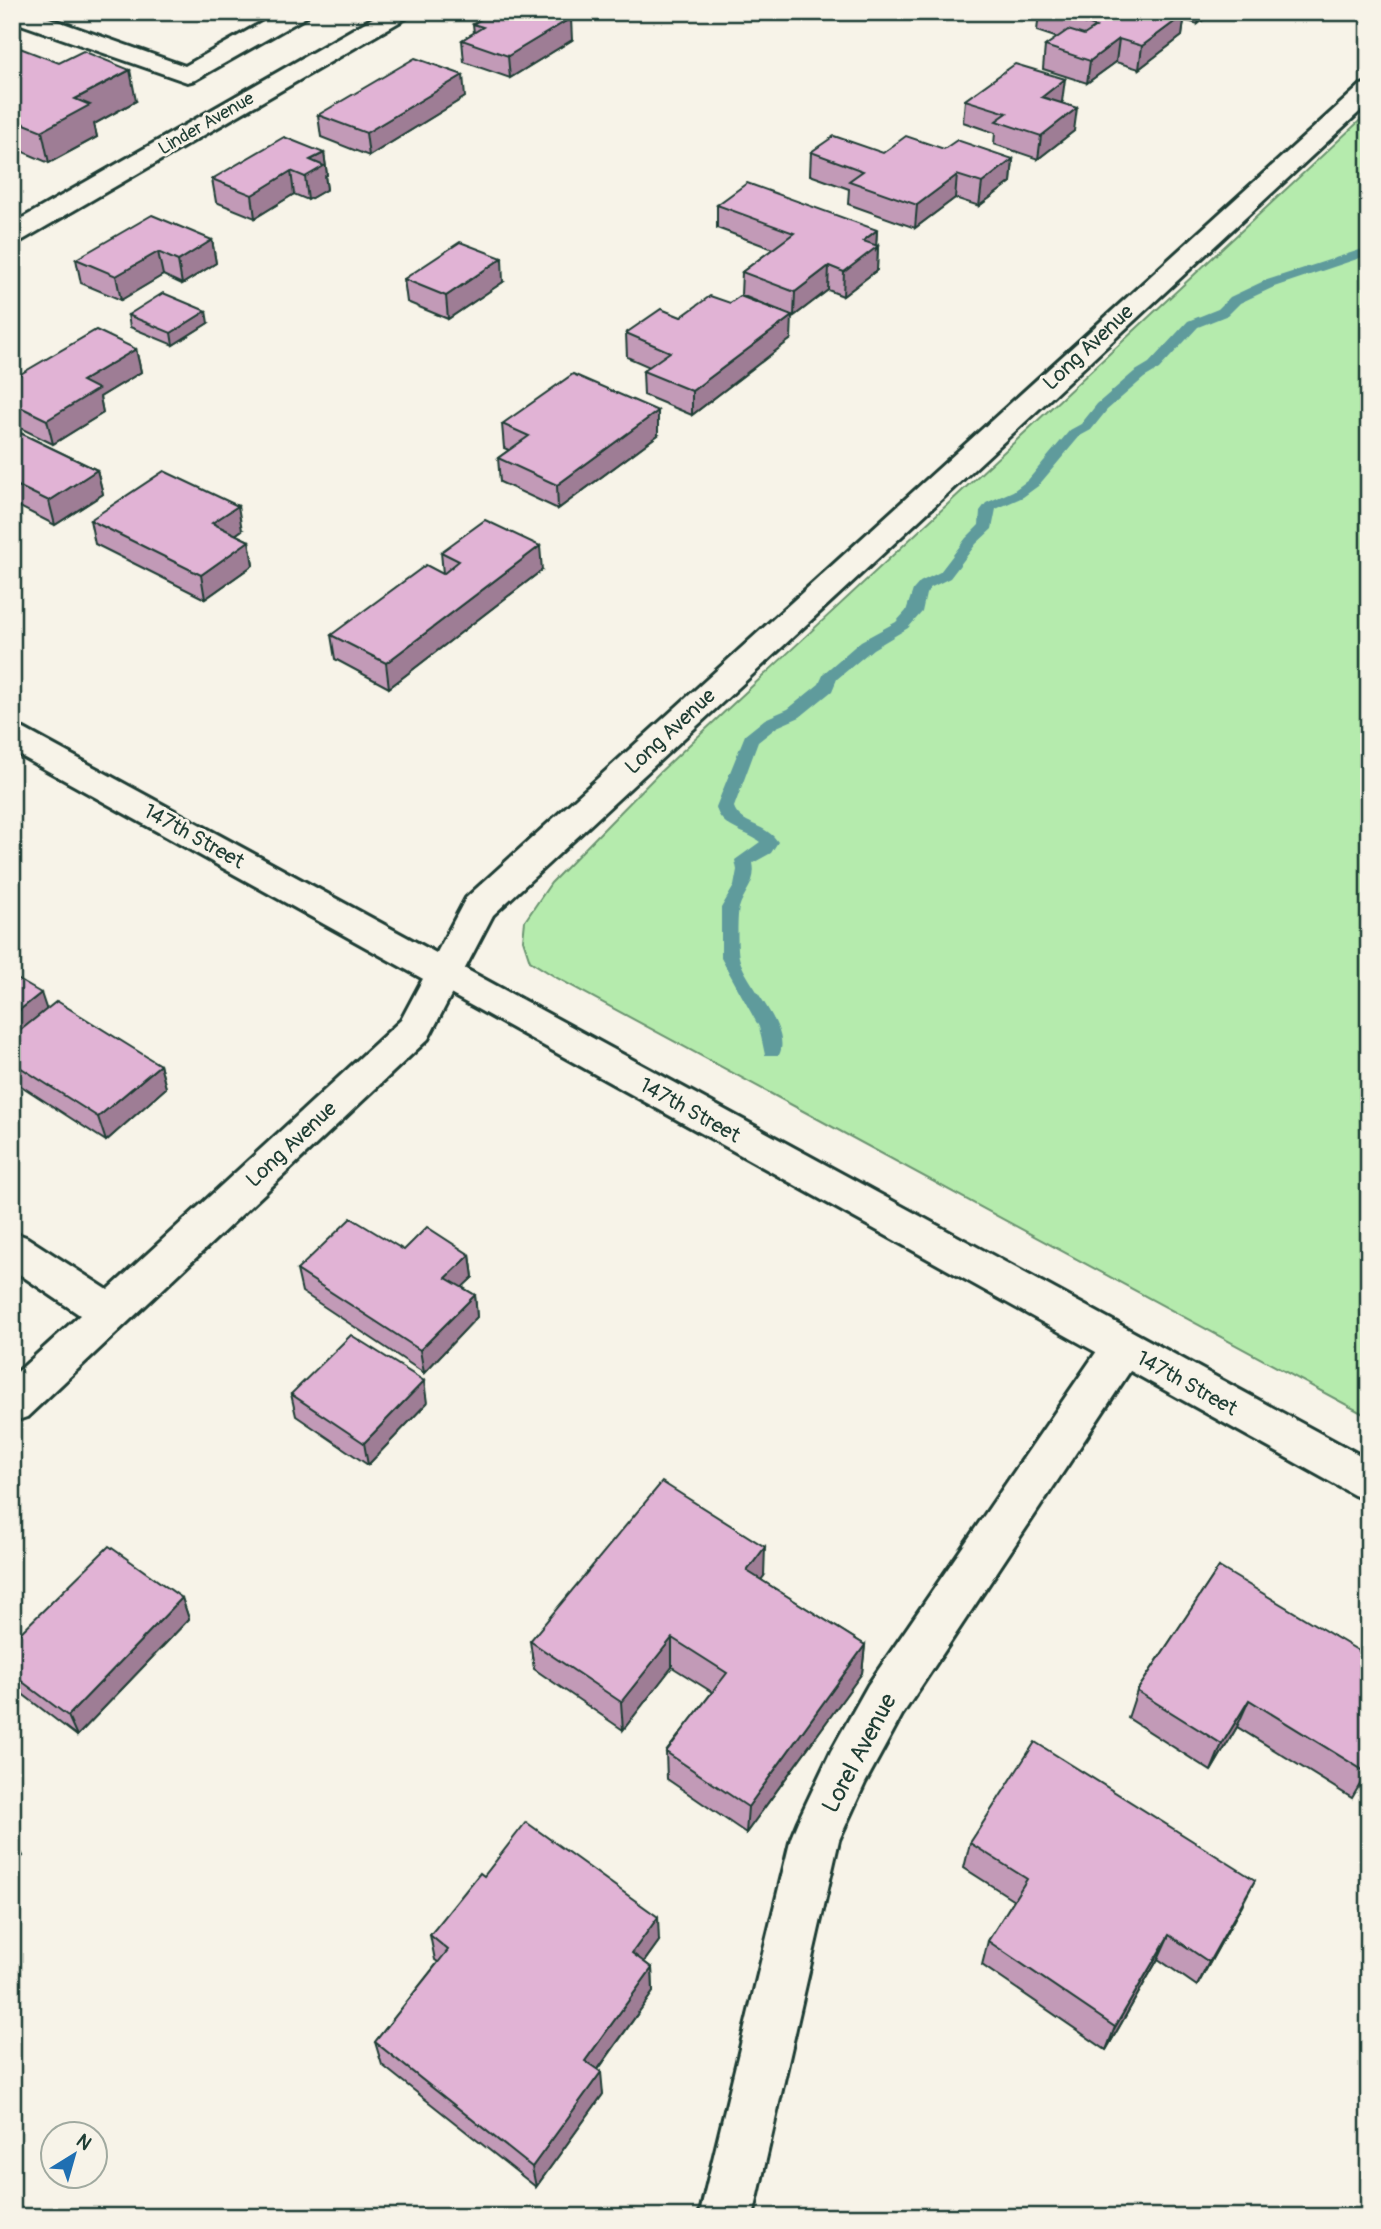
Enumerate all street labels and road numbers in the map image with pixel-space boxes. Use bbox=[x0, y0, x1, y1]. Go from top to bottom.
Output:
street label: Linder Avenue bbox=[154, 87, 258, 160]
street label: Long Avenue bbox=[1037, 298, 1140, 396]
street label: Long Avenue bbox=[619, 682, 722, 780]
street label: 147th Street bbox=[139, 798, 249, 875]
street label: 147th Street bbox=[635, 1072, 745, 1149]
street label: Long Avenue bbox=[240, 1095, 343, 1193]
street label: 147th Street bbox=[1132, 1345, 1242, 1422]
street label: Lorel Avenue bbox=[816, 1688, 903, 1818]

